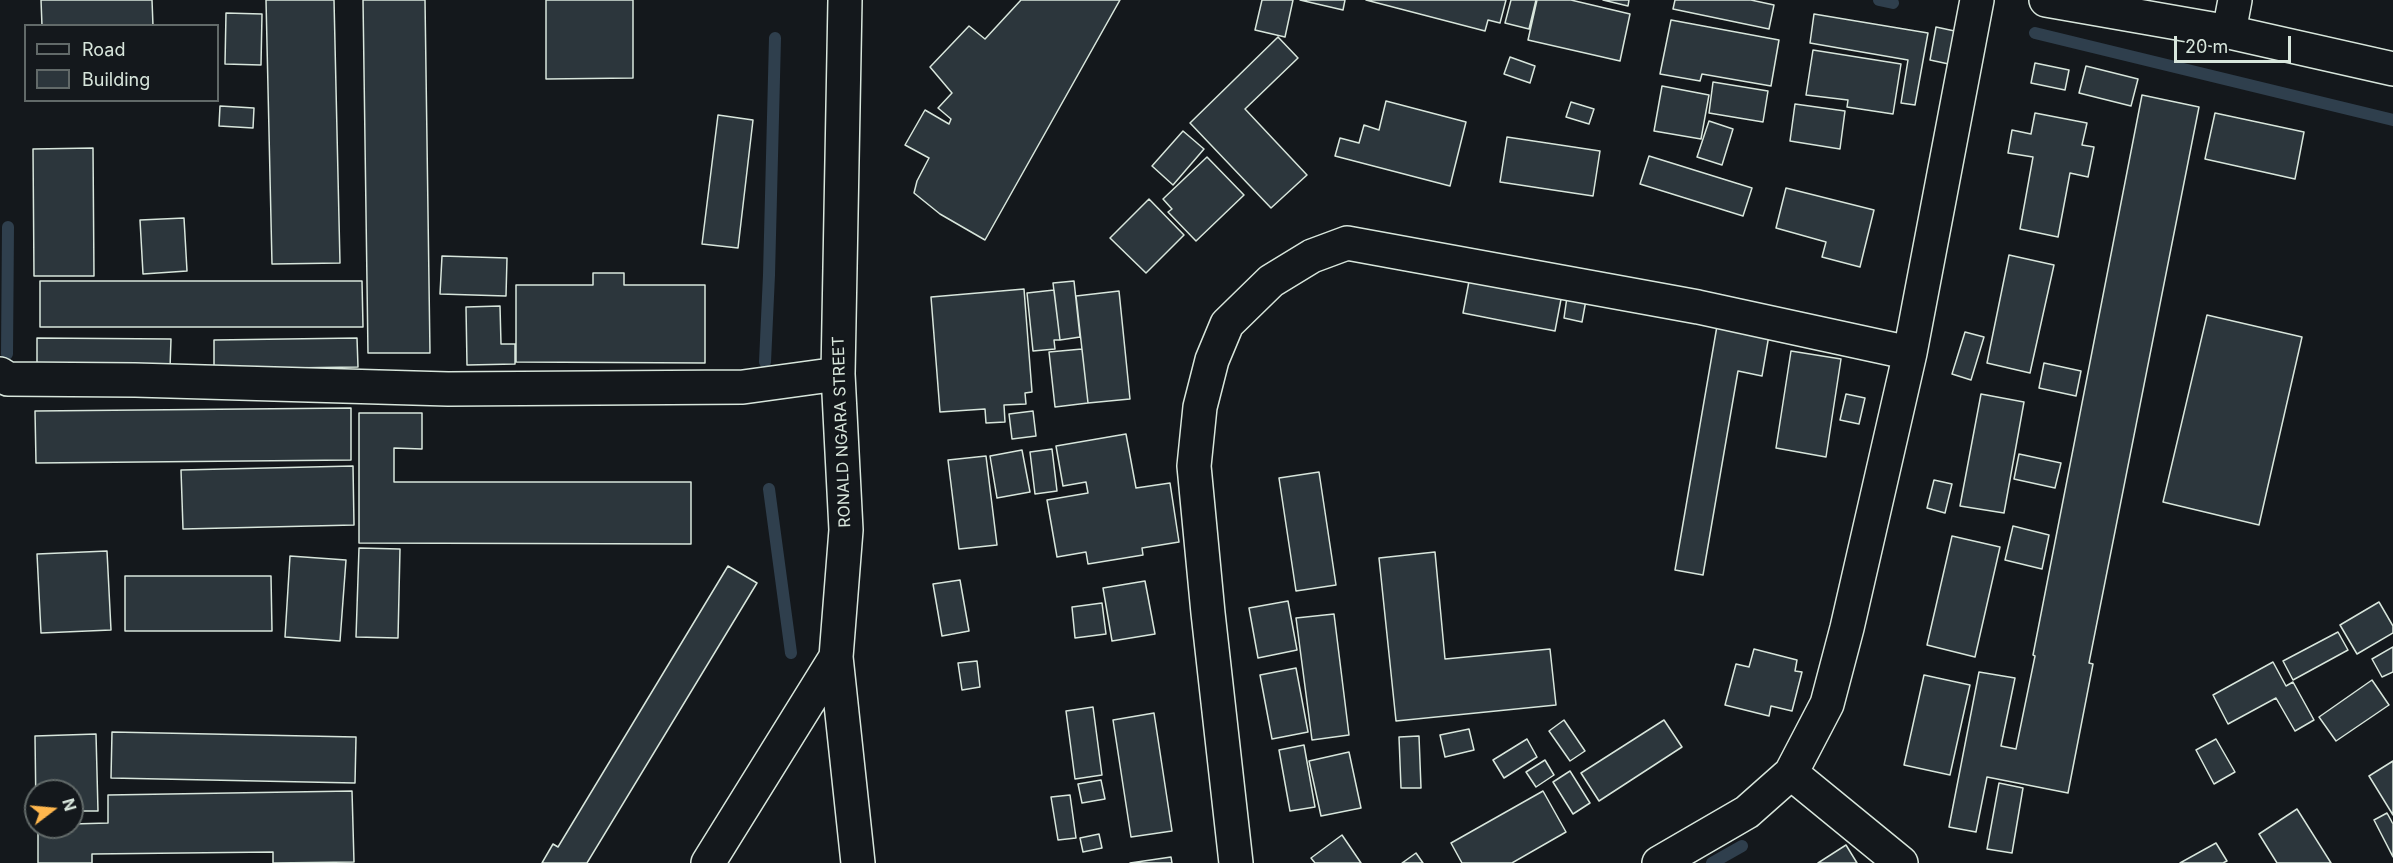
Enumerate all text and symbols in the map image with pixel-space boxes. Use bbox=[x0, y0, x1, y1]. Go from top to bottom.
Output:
legend bbox=[24, 24, 219, 102]
scale bar bbox=[2177, 24, 2294, 62]
text: 20 m bbox=[2185, 36, 2228, 57]
text: Road bbox=[82, 39, 125, 60]
text: Building bbox=[82, 69, 150, 90]
street label: RONALD NGARA STREET bbox=[829, 336, 855, 528]
north arrow bbox=[24, 779, 84, 839]
text: N bbox=[58, 796, 81, 813]

